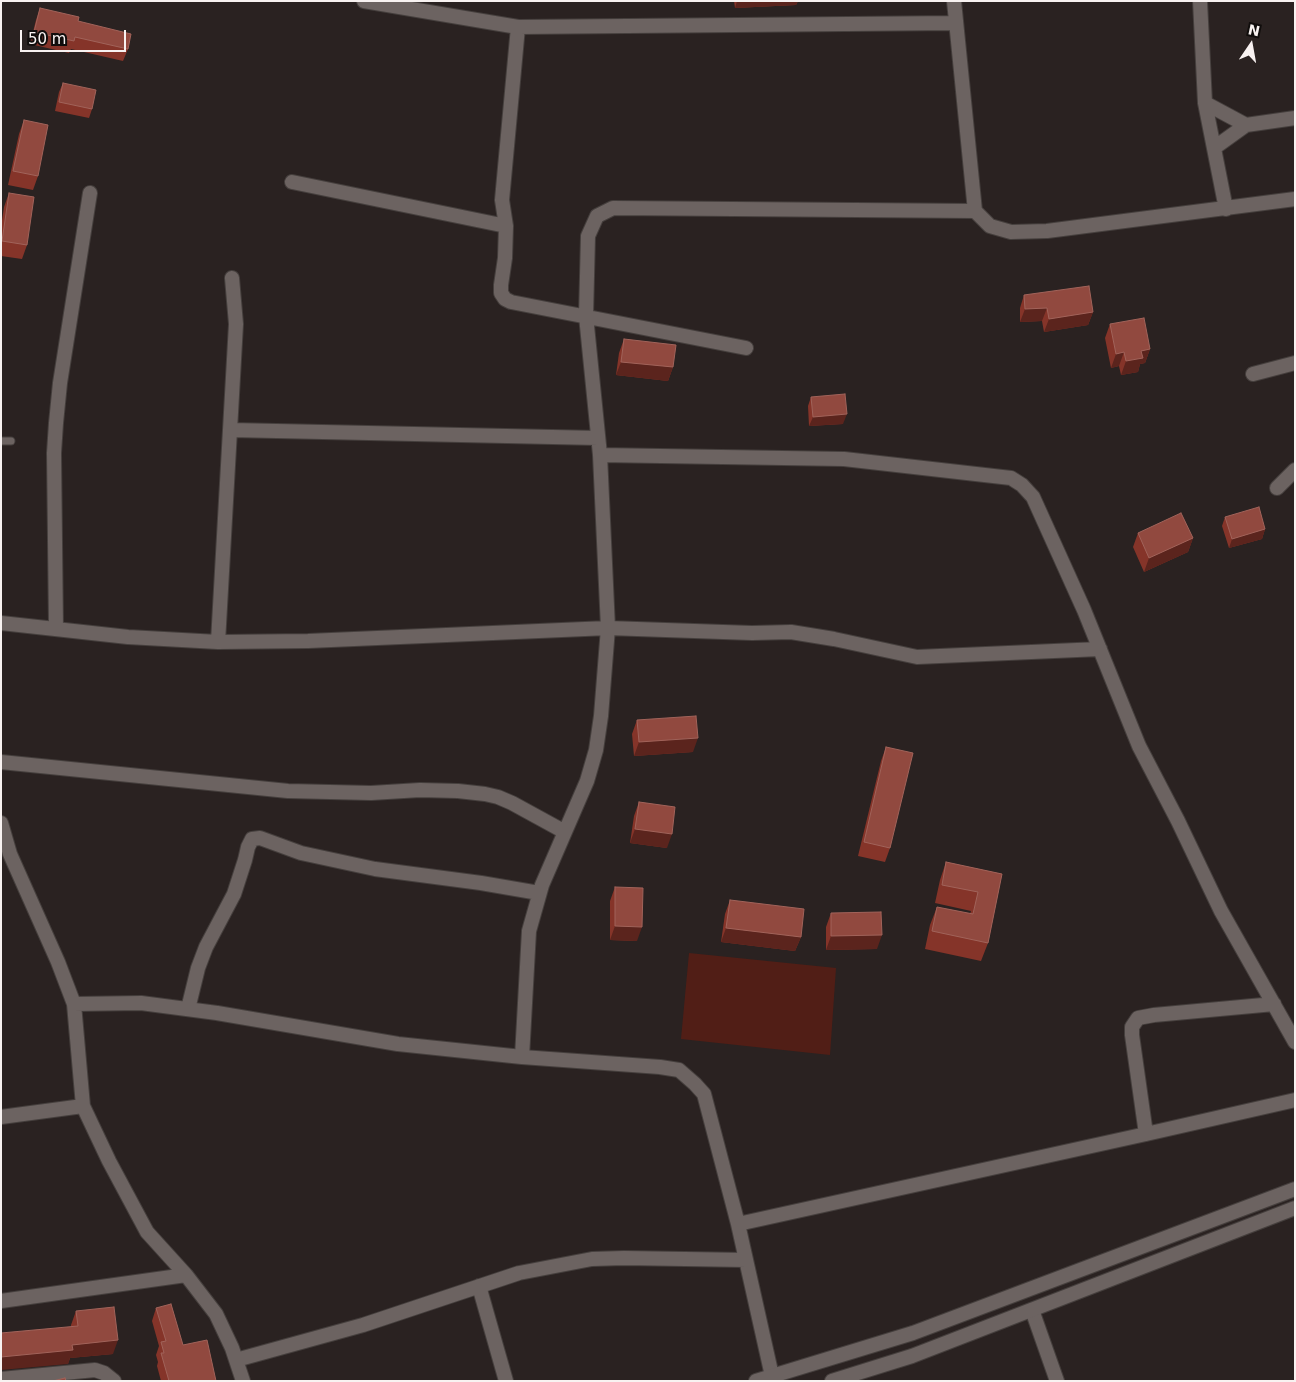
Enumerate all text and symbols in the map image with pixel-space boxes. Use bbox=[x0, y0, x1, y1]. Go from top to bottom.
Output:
scale bar bbox=[22, 20, 129, 52]
north arrow bbox=[1226, 20, 1276, 70]
text: N bbox=[1247, 21, 1262, 39]
text: 50 m bbox=[28, 30, 66, 48]

